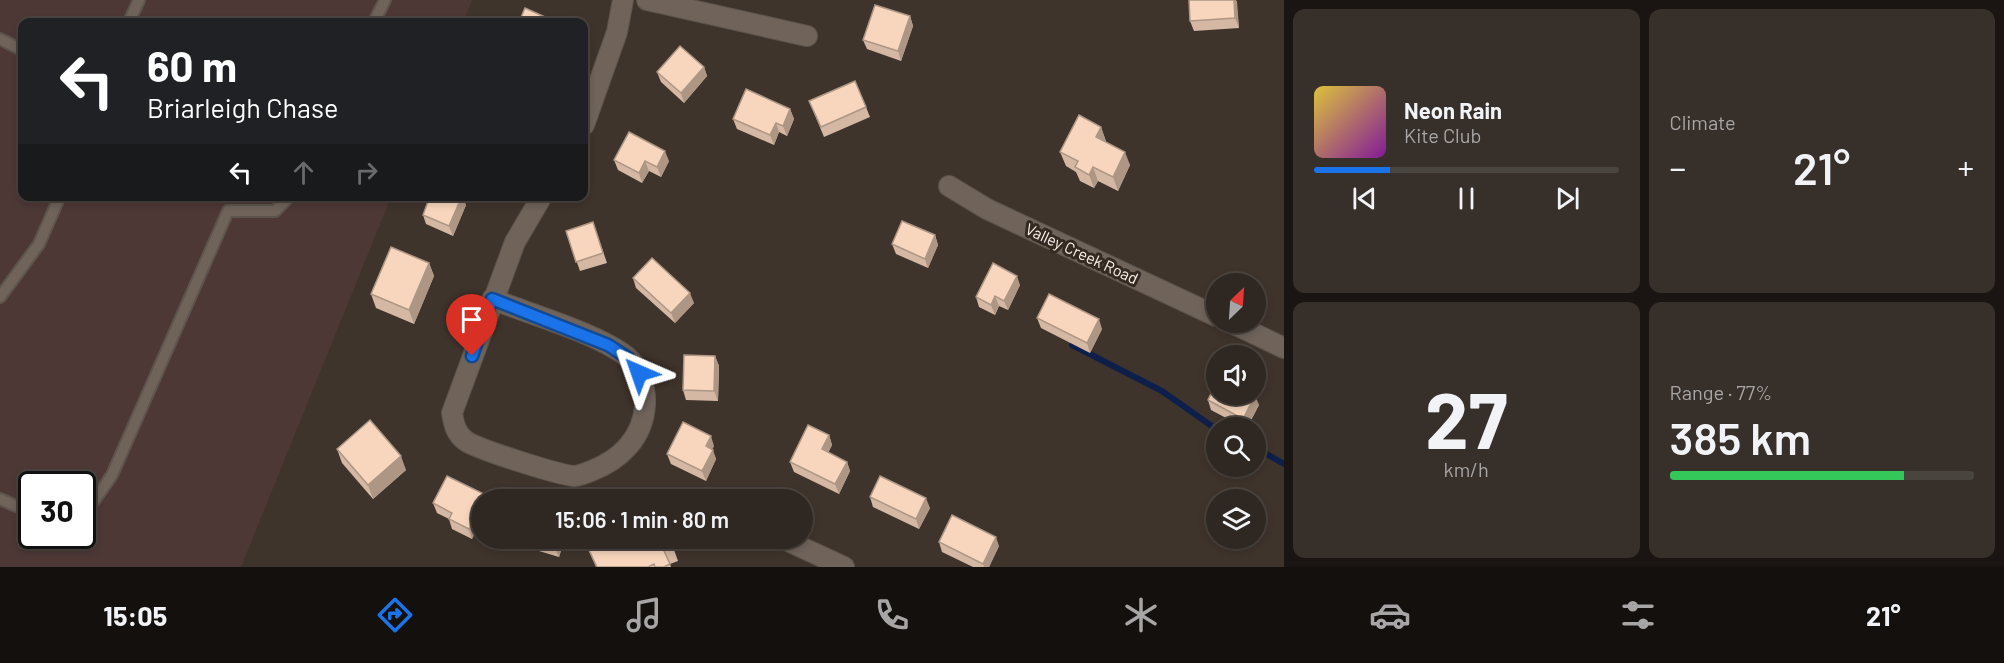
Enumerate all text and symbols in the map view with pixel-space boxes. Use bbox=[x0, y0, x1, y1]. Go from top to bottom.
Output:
text: 60 m bbox=[147, 40, 237, 90]
icon: left bbox=[48, 42, 126, 120]
text: Briarleigh Chase bbox=[147, 91, 338, 123]
text: Neon Rain bbox=[1404, 97, 1502, 123]
text: Climate bbox=[1670, 110, 1736, 134]
text: Kite Club bbox=[1404, 123, 1481, 147]
text: 21° bbox=[1793, 140, 1850, 194]
text: − bbox=[1670, 147, 1686, 187]
text: + bbox=[1957, 147, 1974, 187]
icon: left bbox=[224, 156, 257, 189]
icon: ahead bbox=[287, 156, 320, 189]
icon: right bbox=[350, 156, 383, 189]
icon: previous bbox=[1348, 182, 1381, 215]
icon: pause bbox=[1450, 182, 1483, 215]
icon: next bbox=[1551, 182, 1584, 215]
street label: Valley Creek Road bbox=[1023, 219, 1141, 287]
north arrow bbox=[1206, 273, 1266, 333]
map controls bbox=[1206, 273, 1266, 549]
pin bbox=[446, 294, 497, 356]
icon: arrive bbox=[455, 303, 488, 336]
position arrow bbox=[607, 341, 671, 405]
button: sound bbox=[1206, 345, 1266, 405]
text: 27 bbox=[1425, 371, 1507, 465]
text: Range · 77% bbox=[1670, 380, 1772, 404]
text: 385 km bbox=[1670, 410, 1811, 464]
button: search bbox=[1206, 417, 1266, 477]
text: km/h bbox=[1444, 457, 1489, 481]
speed limit sign: 30 bbox=[18, 471, 96, 549]
button: layers bbox=[1206, 489, 1266, 549]
text: 15:06 · 1 min · 80 m bbox=[555, 506, 729, 532]
icon: directions bbox=[374, 594, 416, 636]
icon: music bbox=[623, 594, 665, 636]
icon: phone bbox=[871, 594, 913, 636]
icon: climate bbox=[1120, 594, 1162, 636]
icon: car bbox=[1369, 594, 1411, 636]
icon: filters bbox=[1617, 594, 1659, 636]
text: 15:05 bbox=[103, 599, 167, 631]
text: 21° bbox=[1866, 599, 1901, 631]

